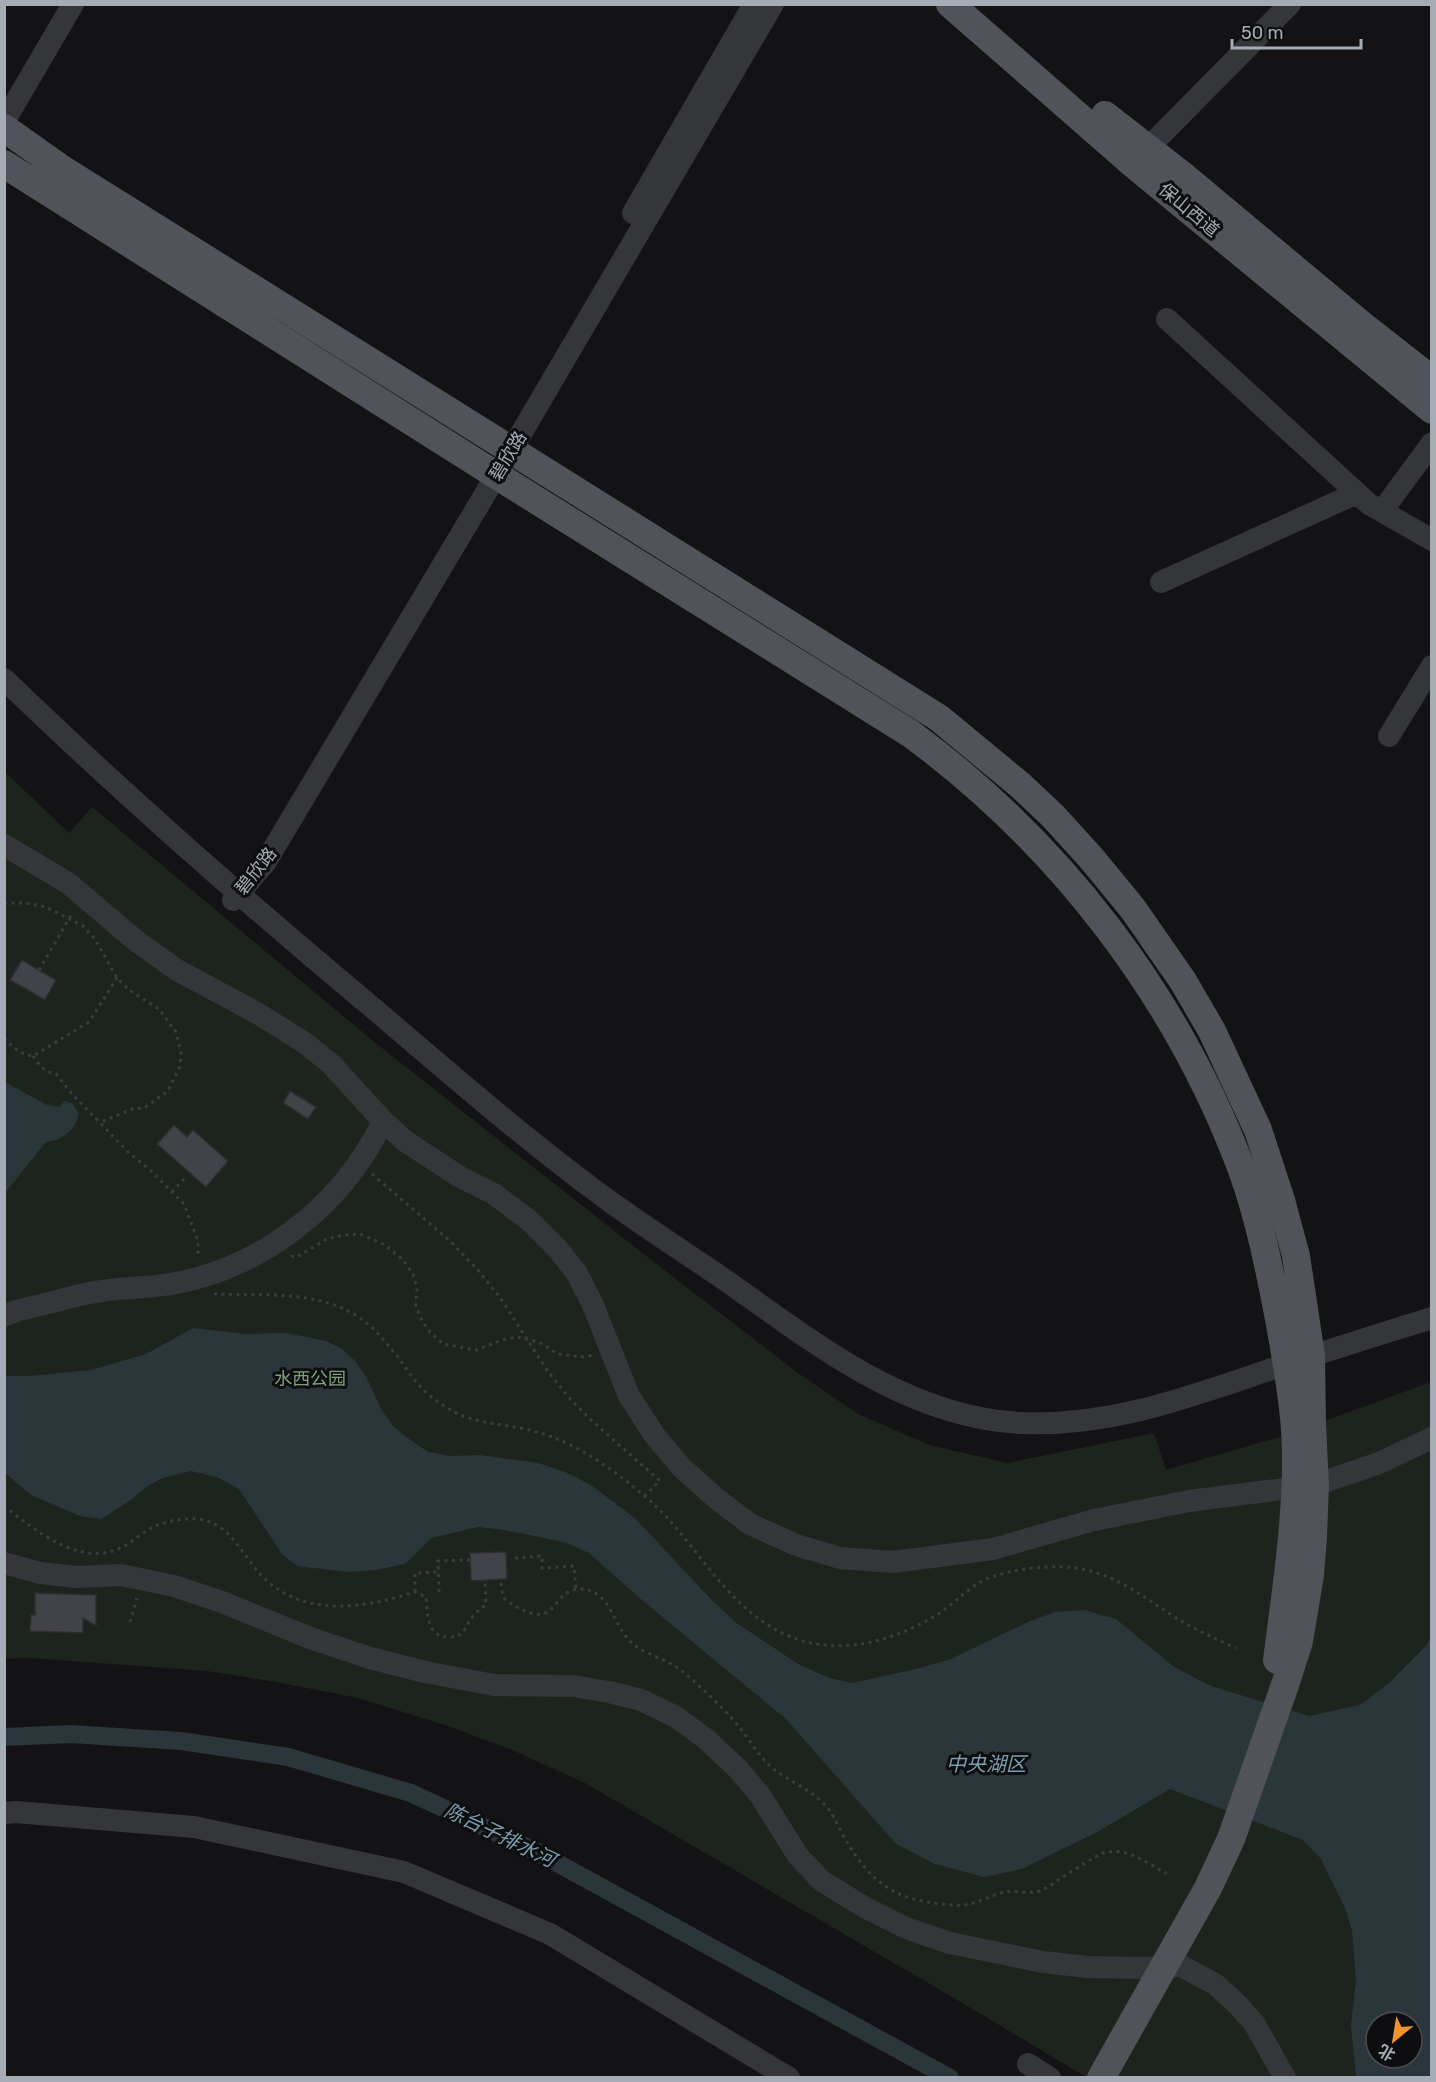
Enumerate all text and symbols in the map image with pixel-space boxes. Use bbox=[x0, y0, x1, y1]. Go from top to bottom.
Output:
scale bar bbox=[1232, 12, 1361, 50]
text: 50 m bbox=[1241, 22, 1284, 44]
street label: 保山西道 bbox=[1154, 178, 1224, 242]
street label: 碧欣路 bbox=[485, 427, 531, 485]
street label: 碧欣路 bbox=[231, 843, 281, 899]
park label: 水西公园 bbox=[274, 1368, 346, 1390]
water label: 中央湖区 bbox=[946, 1752, 1029, 1776]
water label: 陈台子排水河 bbox=[441, 1798, 563, 1874]
north arrow bbox=[1364, 2010, 1424, 2070]
text: 北 bbox=[1375, 2040, 1398, 2065]

